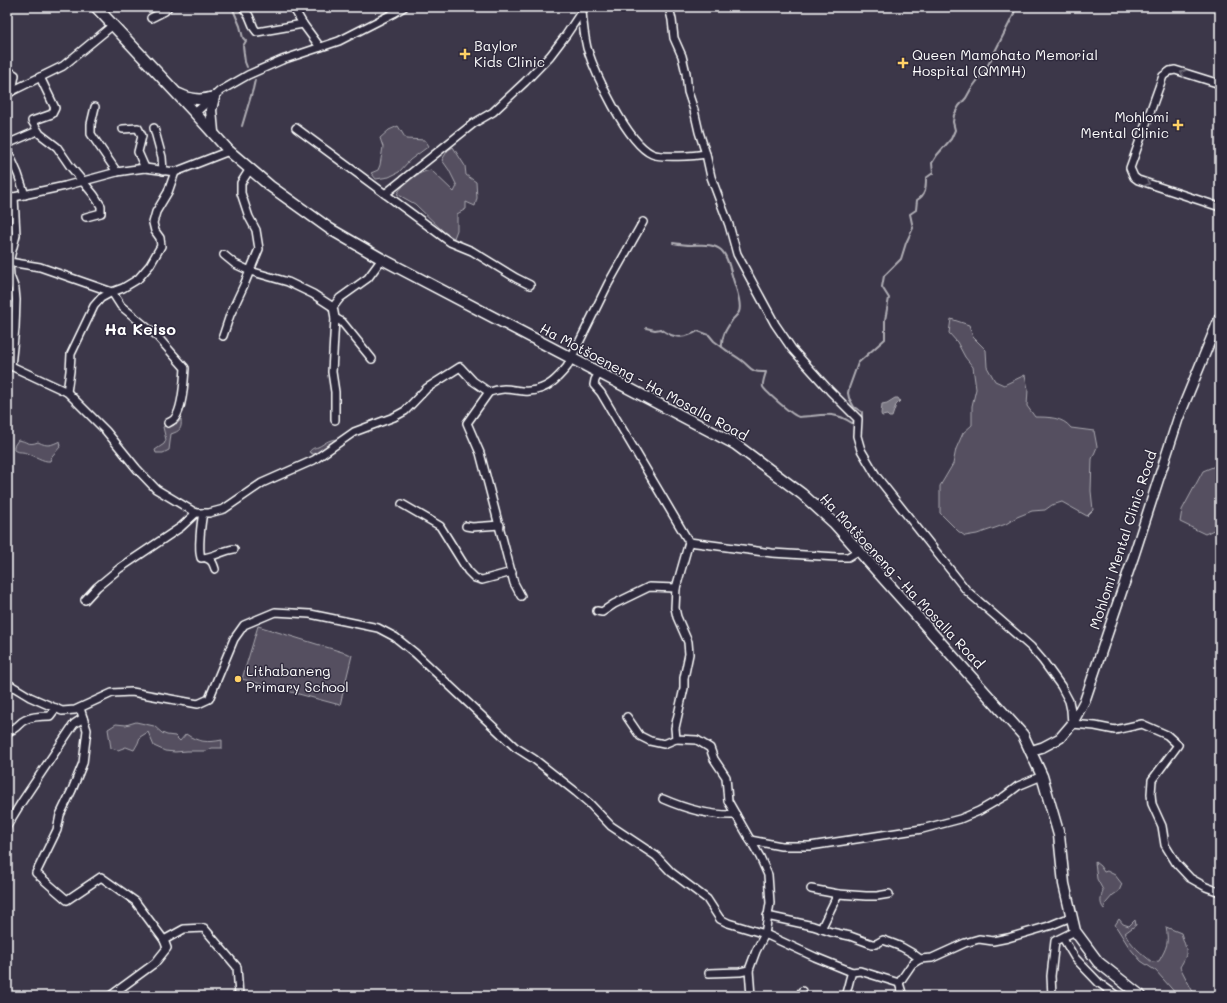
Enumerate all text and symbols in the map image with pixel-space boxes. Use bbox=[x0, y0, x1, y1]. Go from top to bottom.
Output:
place label: Baylor Kids Clinic bbox=[474, 36, 545, 71]
place label: Queen Mamohato Memorial Hospital (QMMH) bbox=[912, 45, 1098, 80]
marker: Baylor Kids Clinic bbox=[459, 48, 471, 60]
marker: Queen Mamohato Memorial Hospital (QMMH) bbox=[897, 57, 909, 69]
one-way arrow bbox=[1179, 69, 1186, 78]
place label: Mohlomi Mental Clinic bbox=[1080, 107, 1169, 142]
marker: Mohlomi Mental Clinic bbox=[1172, 119, 1184, 131]
one-way arrow bbox=[1143, 178, 1150, 187]
district label: Ha Keiso bbox=[104, 318, 176, 339]
street label: Ha Motšoeneng - Ha Mosalla Road bbox=[537, 318, 752, 445]
street label: Mohlomi Mental Clinic Road bbox=[1085, 448, 1160, 632]
street label: Ha Motšoeneng - Ha Mosalla Road bbox=[816, 489, 989, 672]
place label: Lithabaneng Primary School bbox=[246, 661, 349, 696]
marker: Lithabaneng Primary School bbox=[233, 674, 243, 684]

